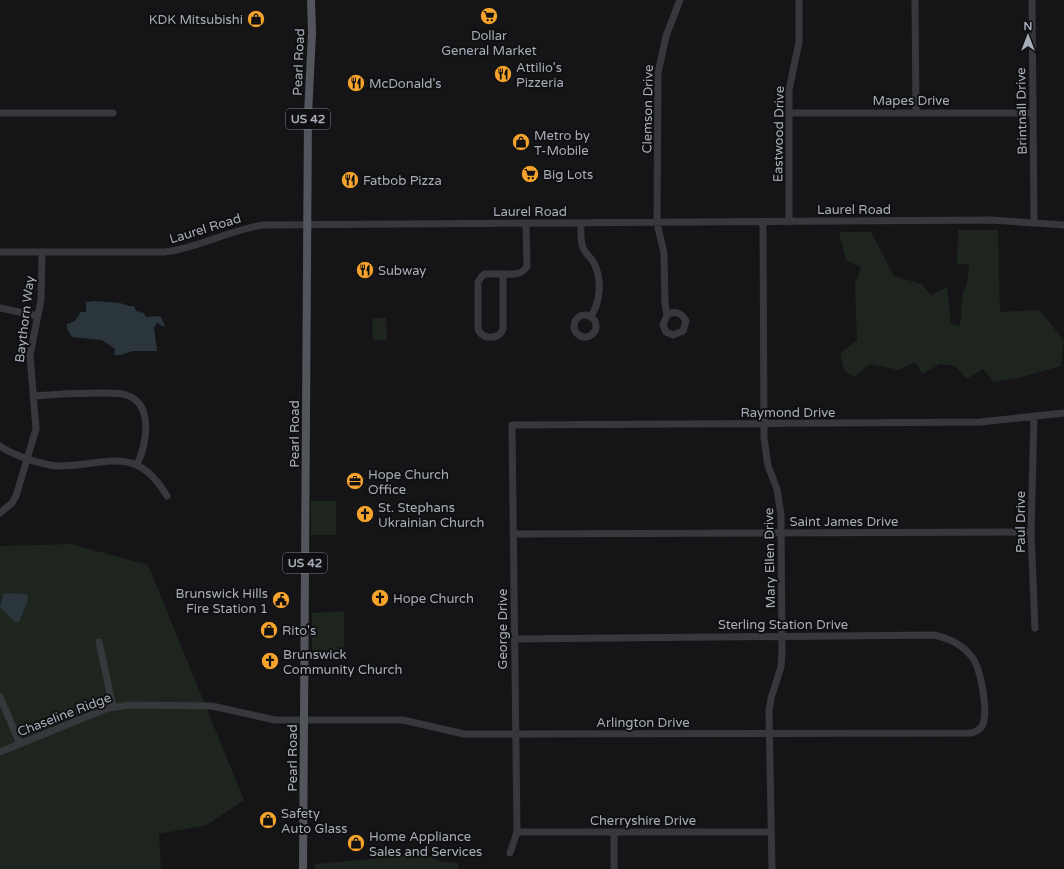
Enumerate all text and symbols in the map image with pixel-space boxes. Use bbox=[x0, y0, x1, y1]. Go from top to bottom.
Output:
supermarket icon: Dollar General Market bbox=[479, 6, 499, 26]
shop icon: KDK Mitsubishi bbox=[246, 9, 266, 29]
place label: KDK Mitsubishi bbox=[149, 12, 243, 28]
north arrow bbox=[1008, 16, 1048, 56]
text: N bbox=[1024, 20, 1032, 33]
street label: Pearl Road bbox=[290, 28, 308, 96]
place label: Dollar General Market bbox=[441, 28, 537, 59]
place label: Attilio's Pizzeria bbox=[516, 60, 564, 91]
restaurant icon: Attilio's Pizzeria bbox=[493, 64, 513, 84]
street label: Clemson Drive bbox=[639, 64, 657, 154]
street label: Brintnall Drive bbox=[1013, 67, 1031, 155]
restaurant icon: McDonald's bbox=[346, 73, 366, 93]
place label: McDonald's bbox=[369, 76, 442, 92]
street label: Eastwood Drive bbox=[770, 86, 788, 182]
street label: Mapes Drive bbox=[872, 93, 950, 109]
road number: US 42 bbox=[286, 109, 330, 129]
place label: Metro by T-Mobile bbox=[534, 128, 590, 159]
shop icon: Metro by T-Mobile bbox=[511, 132, 531, 152]
supermarket icon: Big Lots bbox=[520, 164, 540, 184]
place label: Big Lots bbox=[543, 167, 593, 183]
restaurant icon: Fatbob Pizza bbox=[340, 170, 360, 190]
place label: Fatbob Pizza bbox=[363, 173, 442, 189]
street label: Laurel Road bbox=[817, 202, 891, 218]
street label: Laurel Road bbox=[493, 204, 567, 220]
street label: Laurel Road bbox=[168, 210, 243, 247]
restaurant icon: Subway bbox=[355, 260, 375, 280]
place label: Subway bbox=[378, 263, 426, 279]
street label: Baythorn Way bbox=[12, 275, 38, 363]
street label: Pearl Road bbox=[287, 400, 303, 468]
street label: Raymond Drive bbox=[741, 405, 835, 421]
place label: Hope Church Office bbox=[368, 467, 449, 498]
office icon: Hope Church Office bbox=[345, 471, 365, 491]
street label: Paul Drive bbox=[1013, 491, 1029, 553]
place label: St. Stephans Ukrainian Church bbox=[378, 500, 485, 531]
church icon: St. Stephans Ukrainian Church bbox=[355, 504, 375, 524]
street label: Mary Ellen Drive bbox=[761, 508, 779, 608]
street label: Saint James Drive bbox=[790, 514, 898, 530]
road number: US 42 bbox=[283, 553, 327, 573]
place label: Brunswick Hills Fire Station 1 bbox=[176, 586, 268, 617]
church icon: Hope Church bbox=[370, 588, 390, 608]
street label: George Drive bbox=[495, 589, 511, 669]
public building icon: Brunswick Hills Fire Station 1 bbox=[271, 590, 291, 610]
place label: Hope Church bbox=[393, 591, 474, 607]
street label: Sterling Station Drive bbox=[718, 617, 848, 633]
shop icon: Rito's bbox=[259, 620, 279, 640]
place label: Rito's bbox=[282, 623, 316, 639]
place label: Brunswick Community Church bbox=[283, 647, 402, 678]
church icon: Brunswick Community Church bbox=[260, 651, 280, 671]
street label: Chaseline Ridge bbox=[15, 690, 114, 740]
street label: Arlington Drive bbox=[596, 715, 690, 731]
street label: Pearl Road bbox=[285, 724, 301, 792]
place label: Safety Auto Glass bbox=[281, 806, 347, 837]
shop icon: Safety Auto Glass bbox=[258, 810, 278, 830]
street label: Cherryshire Drive bbox=[590, 813, 696, 829]
place label: Home Appliance Sales and Services bbox=[369, 829, 482, 860]
shop icon: Home Appliance Sales and Services bbox=[346, 833, 366, 853]

